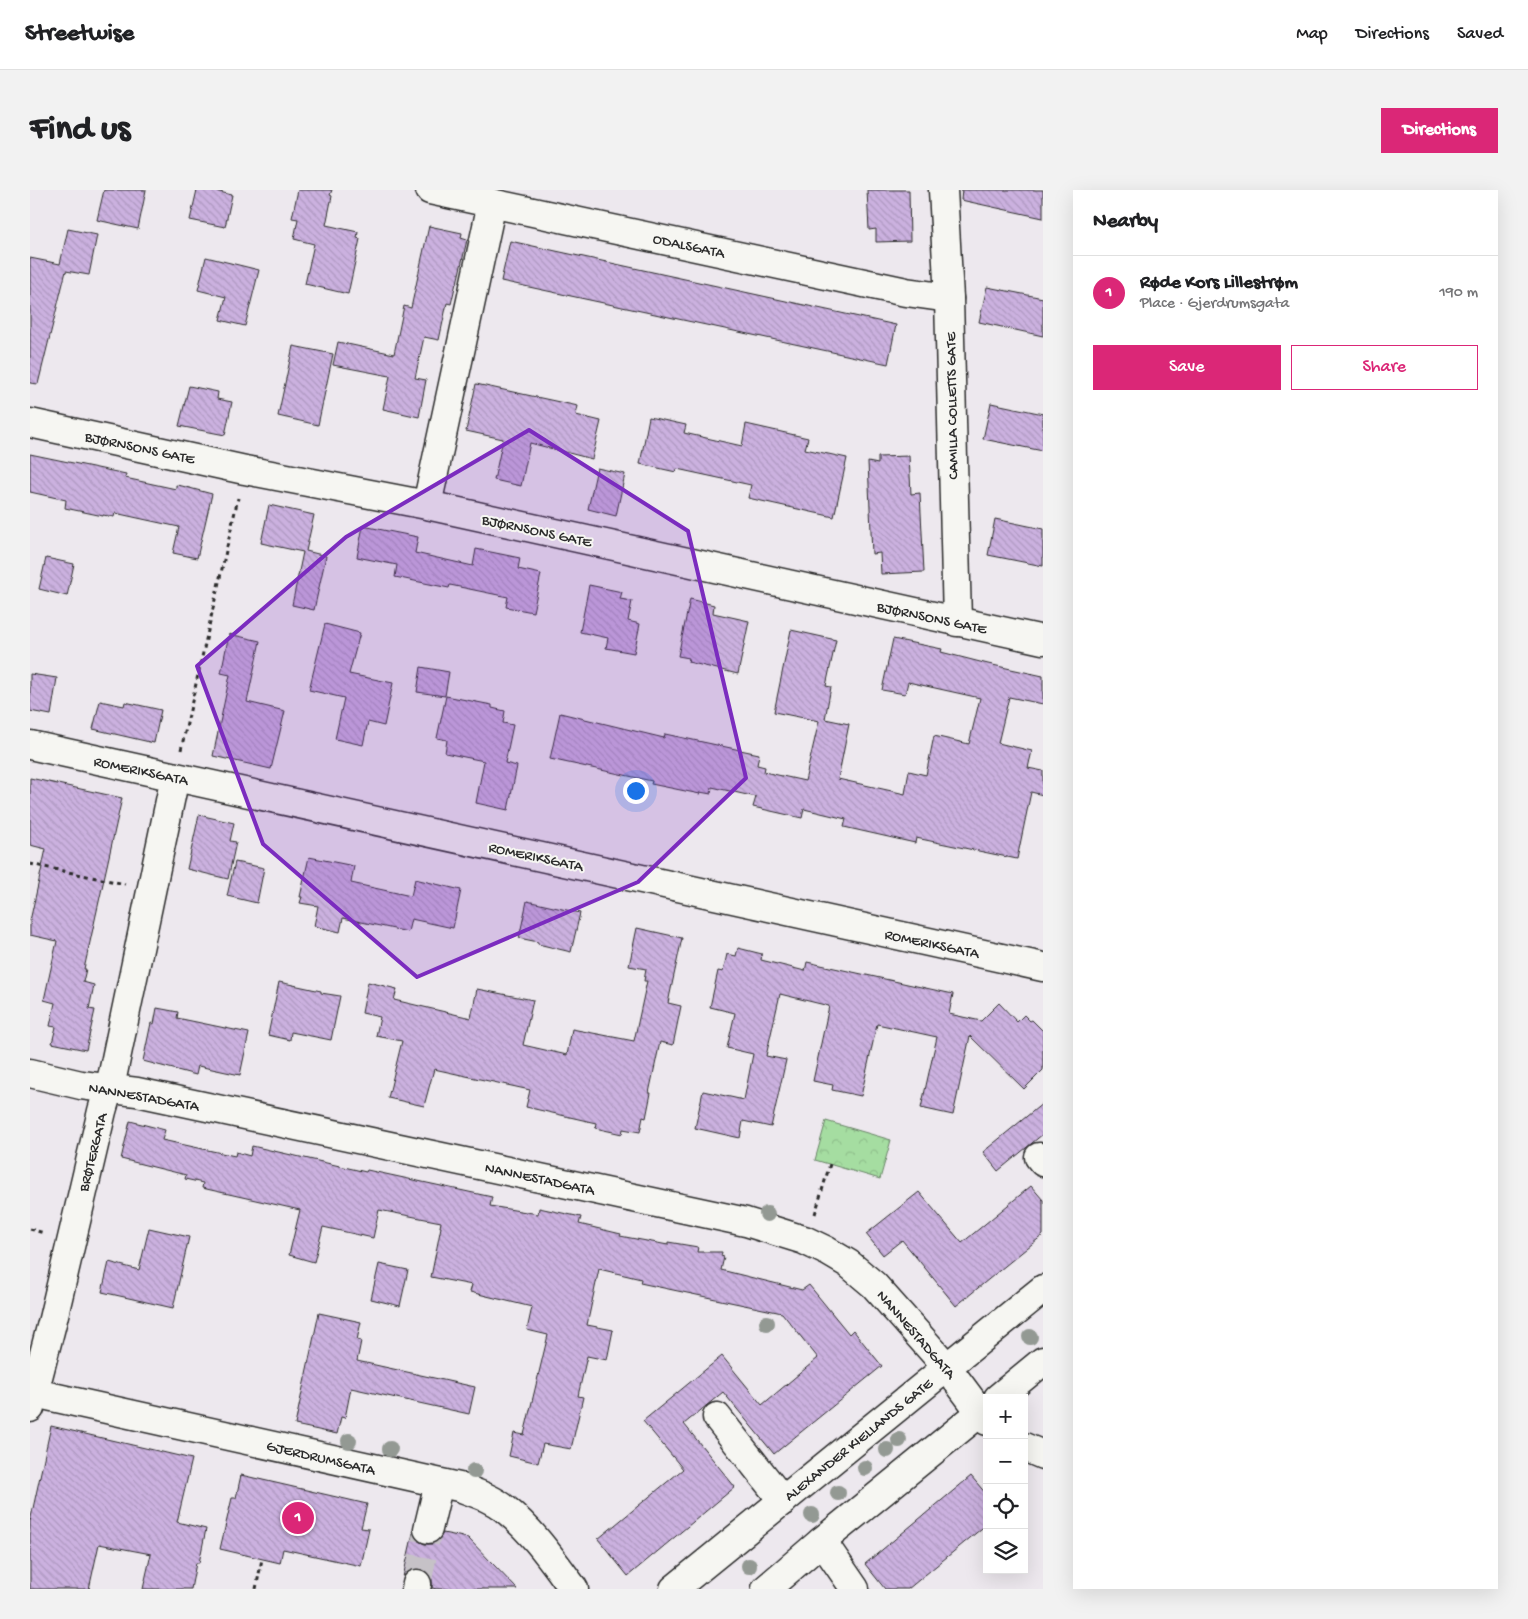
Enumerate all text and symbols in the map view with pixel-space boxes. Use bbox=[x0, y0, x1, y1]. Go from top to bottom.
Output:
text: Streetwise bbox=[25, 20, 134, 49]
text: Map bbox=[1296, 24, 1328, 45]
text: Directions bbox=[1356, 24, 1429, 45]
text: Saved bbox=[1457, 24, 1503, 45]
button: Directions bbox=[1381, 108, 1498, 153]
text: Find us bbox=[30, 110, 130, 151]
text: Nearby bbox=[1093, 210, 1158, 235]
street label: ODALSGATA bbox=[651, 231, 727, 264]
text: Røde Kors Lillestrøm bbox=[1140, 272, 1298, 295]
text: 1 bbox=[1106, 284, 1112, 303]
text: 190 m bbox=[1439, 284, 1478, 303]
text: Place · Gjerdrumsgata bbox=[1140, 295, 1289, 314]
street label: CAMILLA COLLETTS GATE bbox=[943, 331, 963, 480]
button: Save bbox=[1093, 345, 1281, 390]
button: Share bbox=[1291, 345, 1478, 390]
street label: BJØRNSONS GATE bbox=[82, 428, 197, 470]
street label: BJØRNSONS GATE bbox=[479, 511, 594, 553]
street label: BJØRNSONS GATE bbox=[874, 598, 989, 640]
street label: ROMERIKSGATA bbox=[92, 753, 191, 791]
your location bbox=[623, 778, 649, 804]
street label: ROMERIKSGATA bbox=[487, 839, 586, 877]
street label: ROMERIKSGATA bbox=[883, 926, 982, 964]
street label: NANNESTADGATA bbox=[87, 1079, 201, 1117]
street label: BRØTERGATA bbox=[75, 1110, 113, 1195]
street label: NANNESTADGATA bbox=[483, 1160, 597, 1201]
street label: NANNESTADGATA bbox=[872, 1287, 960, 1384]
street label: ALEXANDER KIELLANDS GATE bbox=[782, 1375, 937, 1506]
map controls bbox=[983, 1394, 1028, 1574]
button: + bbox=[983, 1394, 1028, 1439]
street label: GJERDRUMSGATA bbox=[264, 1438, 378, 1480]
button: − bbox=[983, 1439, 1028, 1484]
button: locate bbox=[983, 1484, 1028, 1529]
pin: 1 bbox=[282, 1499, 314, 1537]
button: layers bbox=[983, 1529, 1028, 1574]

